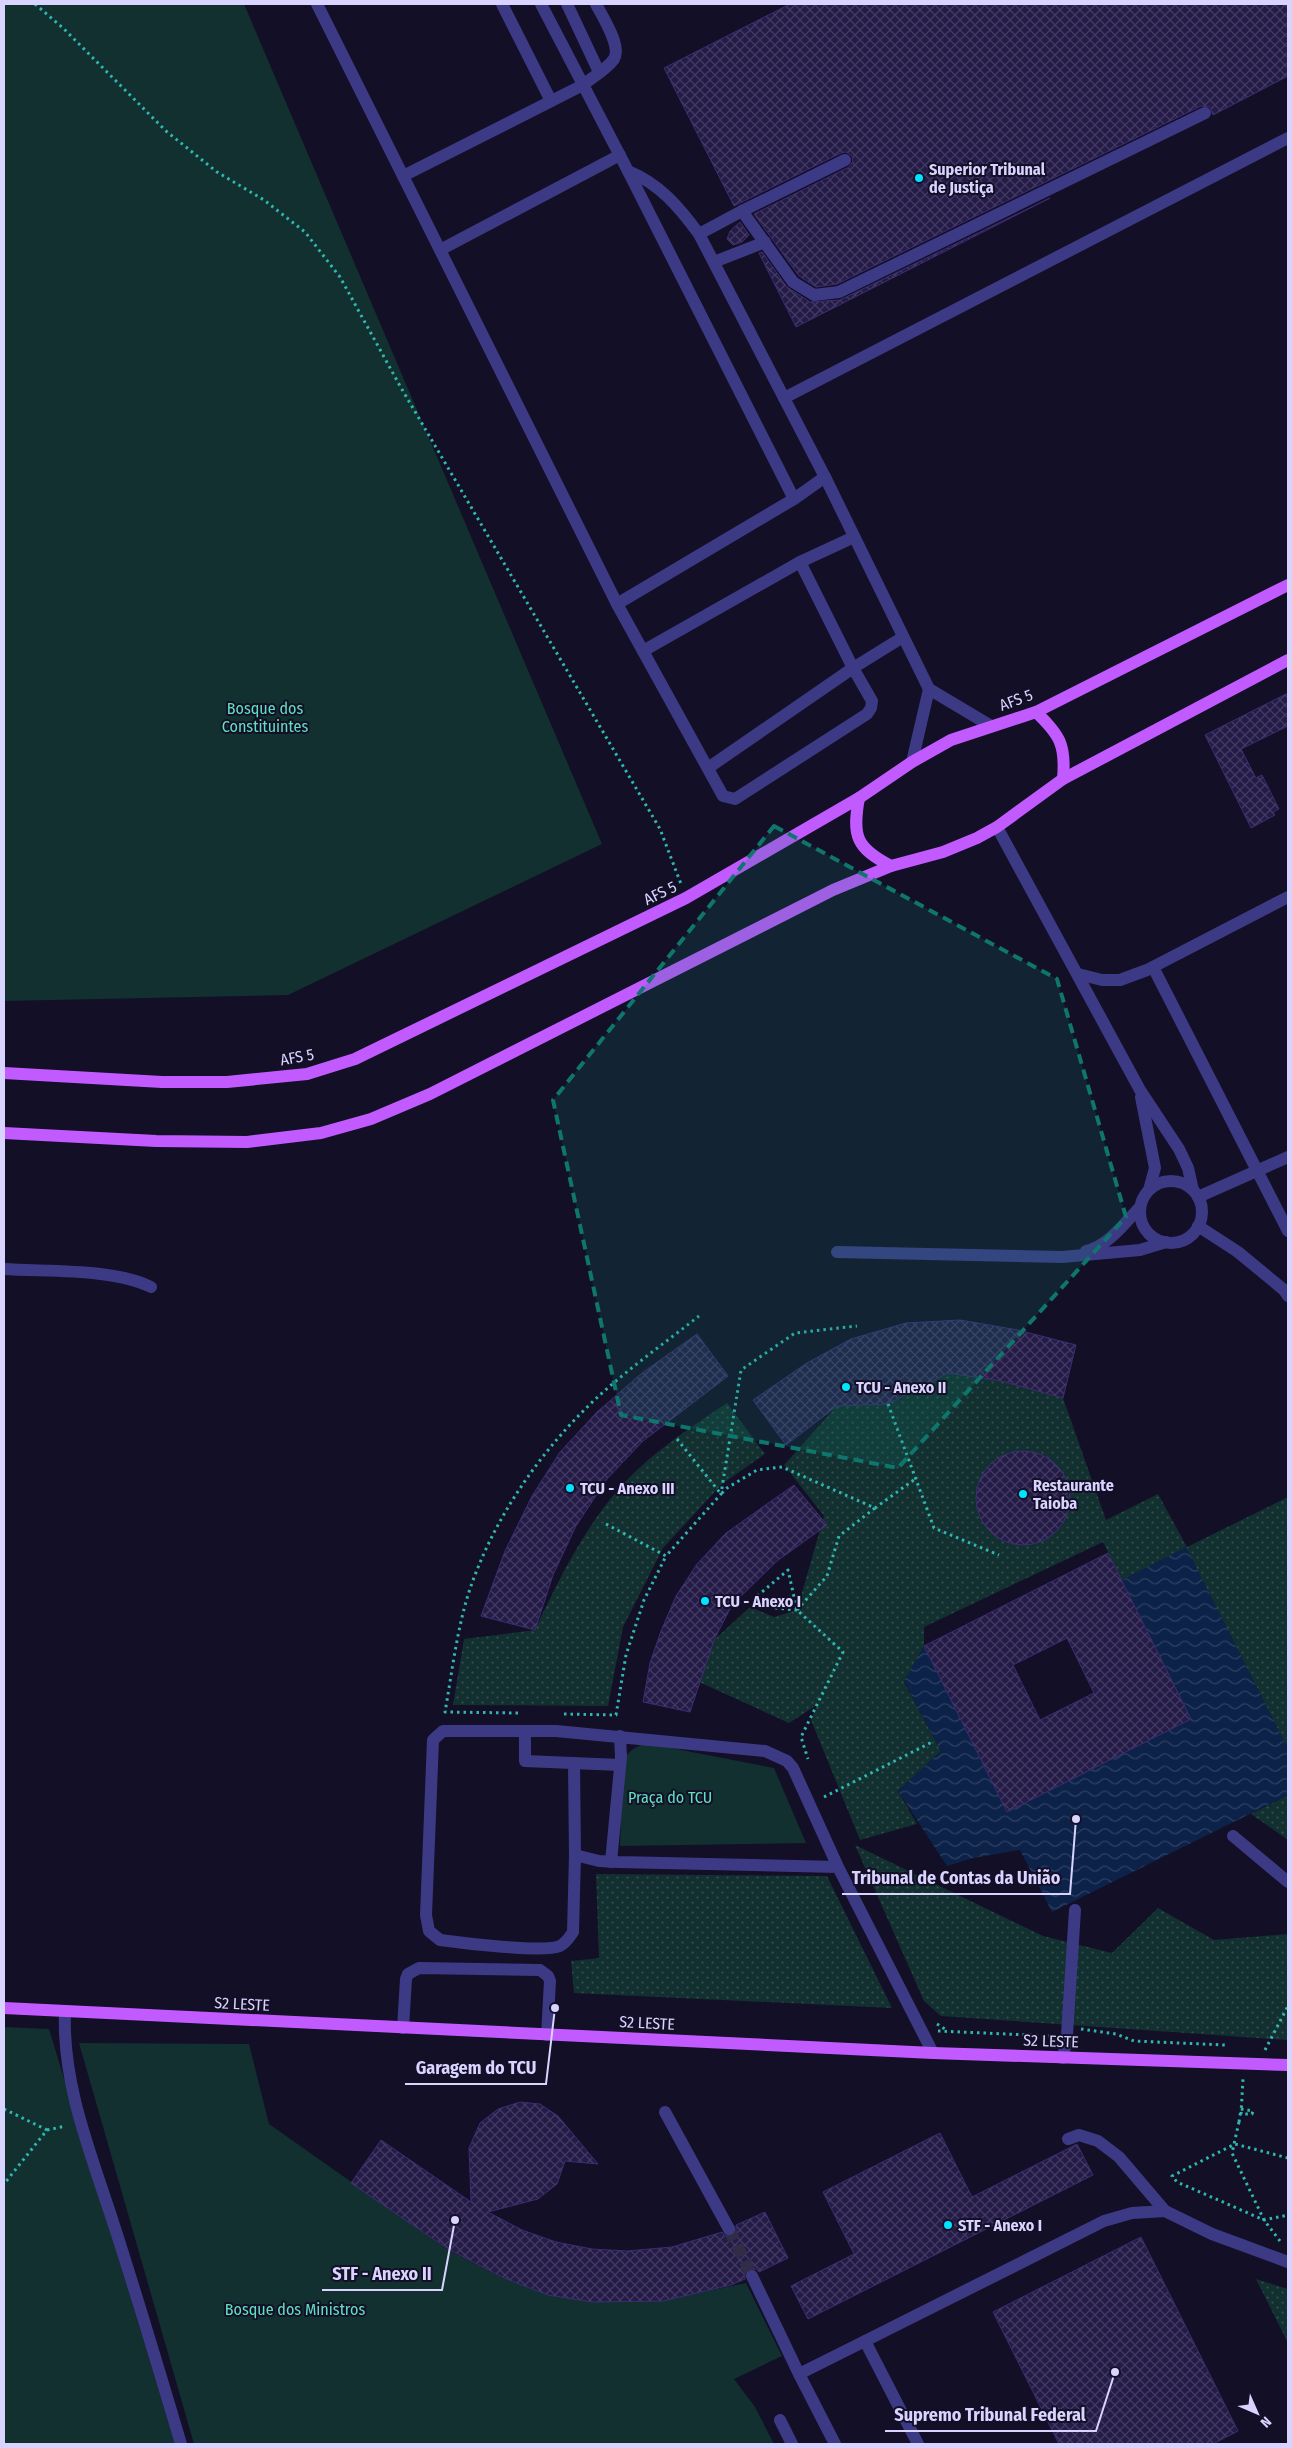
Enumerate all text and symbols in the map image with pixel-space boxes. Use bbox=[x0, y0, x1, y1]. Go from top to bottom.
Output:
place label: Superior Tribunal de Justiça bbox=[929, 160, 1046, 198]
marker: Superior Tribunal de Justiça bbox=[913, 172, 925, 184]
street label: AFS 5 bbox=[997, 685, 1035, 715]
park label: Bosque dos Constituintes bbox=[222, 699, 308, 736]
street label: AFS 5 bbox=[640, 877, 680, 909]
street label: AFS 5 bbox=[279, 1045, 315, 1069]
place label: TCU - Anexo II bbox=[856, 1378, 946, 1397]
marker: TCU - Anexo II bbox=[840, 1381, 852, 1393]
place label: Restaurante Taioba bbox=[1033, 1476, 1114, 1513]
place label: TCU - Anexo III bbox=[580, 1479, 675, 1498]
marker: TCU - Anexo III bbox=[564, 1482, 576, 1494]
marker: Restaurante Taioba bbox=[1017, 1488, 1029, 1500]
place label: TCU - Anexo I bbox=[715, 1592, 801, 1611]
marker: TCU - Anexo I bbox=[699, 1595, 711, 1607]
park label: Praça do TCU bbox=[628, 1788, 712, 1807]
callout: Tribunal de Contas da União bbox=[842, 1861, 1070, 1894]
text: Tribunal de Contas da União bbox=[852, 1867, 1061, 1889]
street label: S2 LESTE bbox=[214, 1993, 270, 2015]
street label: S2 LESTE bbox=[619, 2012, 675, 2034]
street label: S2 LESTE bbox=[1023, 2031, 1079, 2051]
callout: Garagem do TCU bbox=[405, 2051, 546, 2084]
text: Garagem do TCU bbox=[416, 2057, 536, 2079]
place label: STF - Anexo I bbox=[958, 2216, 1042, 2235]
marker: STF - Anexo I bbox=[942, 2219, 954, 2231]
callout: STF - Anexo II bbox=[322, 2257, 442, 2290]
text: STF - Anexo II bbox=[332, 2263, 432, 2285]
park label: Bosque dos Ministros bbox=[225, 2300, 365, 2319]
north arrow bbox=[1232, 2388, 1282, 2438]
callout: Supremo Tribunal Federal bbox=[885, 2398, 1096, 2431]
text: Supremo Tribunal Federal bbox=[894, 2404, 1086, 2426]
text: N bbox=[1257, 2413, 1275, 2431]

